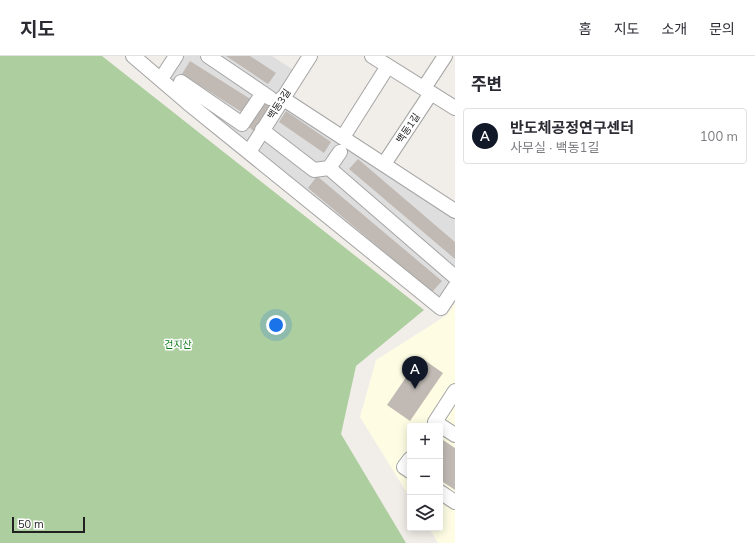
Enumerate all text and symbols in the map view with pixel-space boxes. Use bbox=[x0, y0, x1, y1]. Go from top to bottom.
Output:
text: 지도 bbox=[20, 17, 55, 41]
text: 홈 bbox=[579, 20, 592, 38]
text: 지도 bbox=[614, 20, 639, 38]
text: 소개 bbox=[661, 20, 687, 38]
text: 문의 bbox=[709, 20, 735, 38]
text: 주변 bbox=[471, 73, 502, 94]
street label: 백동3길 bbox=[264, 86, 294, 122]
street label: 백동1길 bbox=[393, 110, 423, 146]
text: 반도체공정연구센터 bbox=[510, 118, 634, 137]
text: A bbox=[480, 128, 490, 144]
text: 100 m bbox=[700, 128, 738, 144]
text: 사무실 · 백동1길 bbox=[510, 139, 599, 155]
your location bbox=[266, 315, 286, 335]
park label: 건지산 bbox=[164, 338, 192, 351]
pin: A bbox=[402, 356, 428, 389]
map controls bbox=[407, 423, 443, 531]
button: + bbox=[407, 423, 443, 459]
button: − bbox=[407, 459, 443, 495]
button: layers bbox=[407, 495, 443, 531]
scale bar bbox=[12, 515, 85, 534]
text: 50 m bbox=[18, 517, 44, 531]

